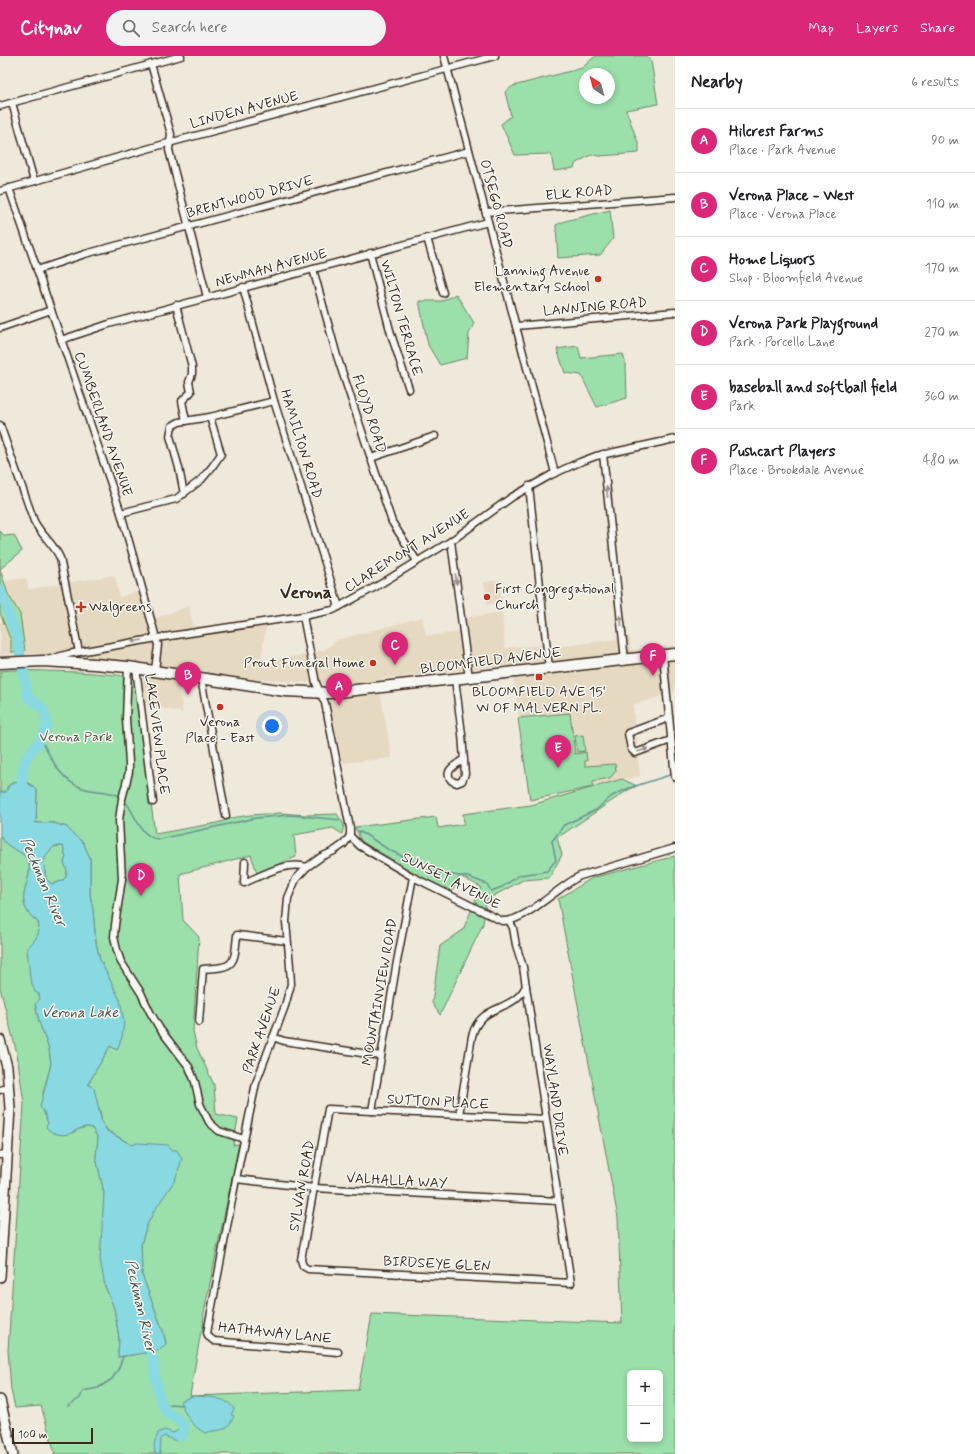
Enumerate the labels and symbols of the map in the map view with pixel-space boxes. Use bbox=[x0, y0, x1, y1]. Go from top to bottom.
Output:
north arrow bbox=[579, 68, 615, 104]
street label: LINDEN AVENUE bbox=[188, 87, 300, 133]
street label: OTSEGO ROAD bbox=[475, 157, 517, 251]
street label: BRENTWOOD DRIVE bbox=[184, 171, 316, 223]
street label: ELK ROAD bbox=[545, 181, 613, 205]
street label: NEWMAN AVENUE bbox=[213, 244, 329, 292]
street label: WILTON TERRACE bbox=[376, 258, 426, 378]
place label: Lanning Avenue Elementary School bbox=[474, 262, 590, 296]
marker: Lanning Avenue Elementary School bbox=[593, 274, 603, 284]
street label: LANNING ROAD bbox=[542, 293, 648, 321]
street label: CUMBERLAND AVENUE bbox=[70, 349, 136, 499]
street label: FLOYD ROAD bbox=[348, 372, 390, 456]
street label: HAMILTON ROAD bbox=[276, 387, 326, 501]
one-way arrow bbox=[604, 486, 610, 498]
street label: CLAREMONT AVENUE bbox=[341, 505, 473, 597]
one-way arrow bbox=[453, 573, 459, 585]
place label: First Congregational Church bbox=[495, 580, 614, 614]
district label: Verona bbox=[280, 581, 332, 605]
marker: First Congregational Church bbox=[482, 592, 492, 602]
place label: Walgreens bbox=[89, 598, 152, 617]
marker: Walgreens bbox=[76, 602, 86, 612]
one-way arrow bbox=[618, 615, 624, 627]
pin: C bbox=[382, 632, 408, 665]
one-way arrow bbox=[131, 639, 144, 645]
street label: BLOOMFIELD AVENUE bbox=[419, 643, 563, 679]
pin: F bbox=[640, 643, 666, 676]
place label: Prout Funeral Home bbox=[244, 654, 365, 672]
marker: Prout Funeral Home bbox=[368, 658, 378, 668]
pin: B bbox=[175, 662, 201, 695]
street label: LAKEVIEW PLACE bbox=[141, 672, 173, 796]
marker: BLOOMFIELD AVE 15' W OF MALVERN PL. bbox=[534, 672, 544, 682]
pin: A bbox=[326, 673, 352, 706]
place label: BLOOMFIELD AVE 15' W OF MALVERN PL. bbox=[472, 683, 606, 717]
marker: Verona Place - East bbox=[215, 702, 225, 712]
place label: Verona Place - East bbox=[185, 713, 255, 747]
your location bbox=[262, 716, 282, 736]
park label: Verona Park bbox=[40, 728, 112, 746]
pin: E bbox=[545, 735, 571, 768]
one-way arrow bbox=[638, 747, 650, 753]
water label: Peckman River bbox=[15, 834, 71, 931]
street label: SUNSET AVENUE bbox=[399, 848, 503, 914]
pin: D bbox=[128, 863, 154, 896]
street label: MOUNTAINVIEW ROAD bbox=[358, 917, 402, 1067]
street label: PARK AVENUE bbox=[239, 984, 285, 1076]
water label: Verona Lake bbox=[41, 1003, 119, 1023]
street label: WAYLAND DRIVE bbox=[538, 1043, 572, 1157]
street label: SUTTON PLACE bbox=[386, 1090, 490, 1114]
street label: SYLVAN ROAD bbox=[285, 1139, 319, 1233]
street label: VALHALLA WAY bbox=[346, 1169, 448, 1193]
street label: BIRDSEYE GLEN bbox=[383, 1252, 491, 1276]
water label: Peckman River bbox=[120, 1257, 161, 1356]
street label: HATHAWAY LANE bbox=[217, 1318, 333, 1348]
scale bar bbox=[12, 1426, 93, 1445]

